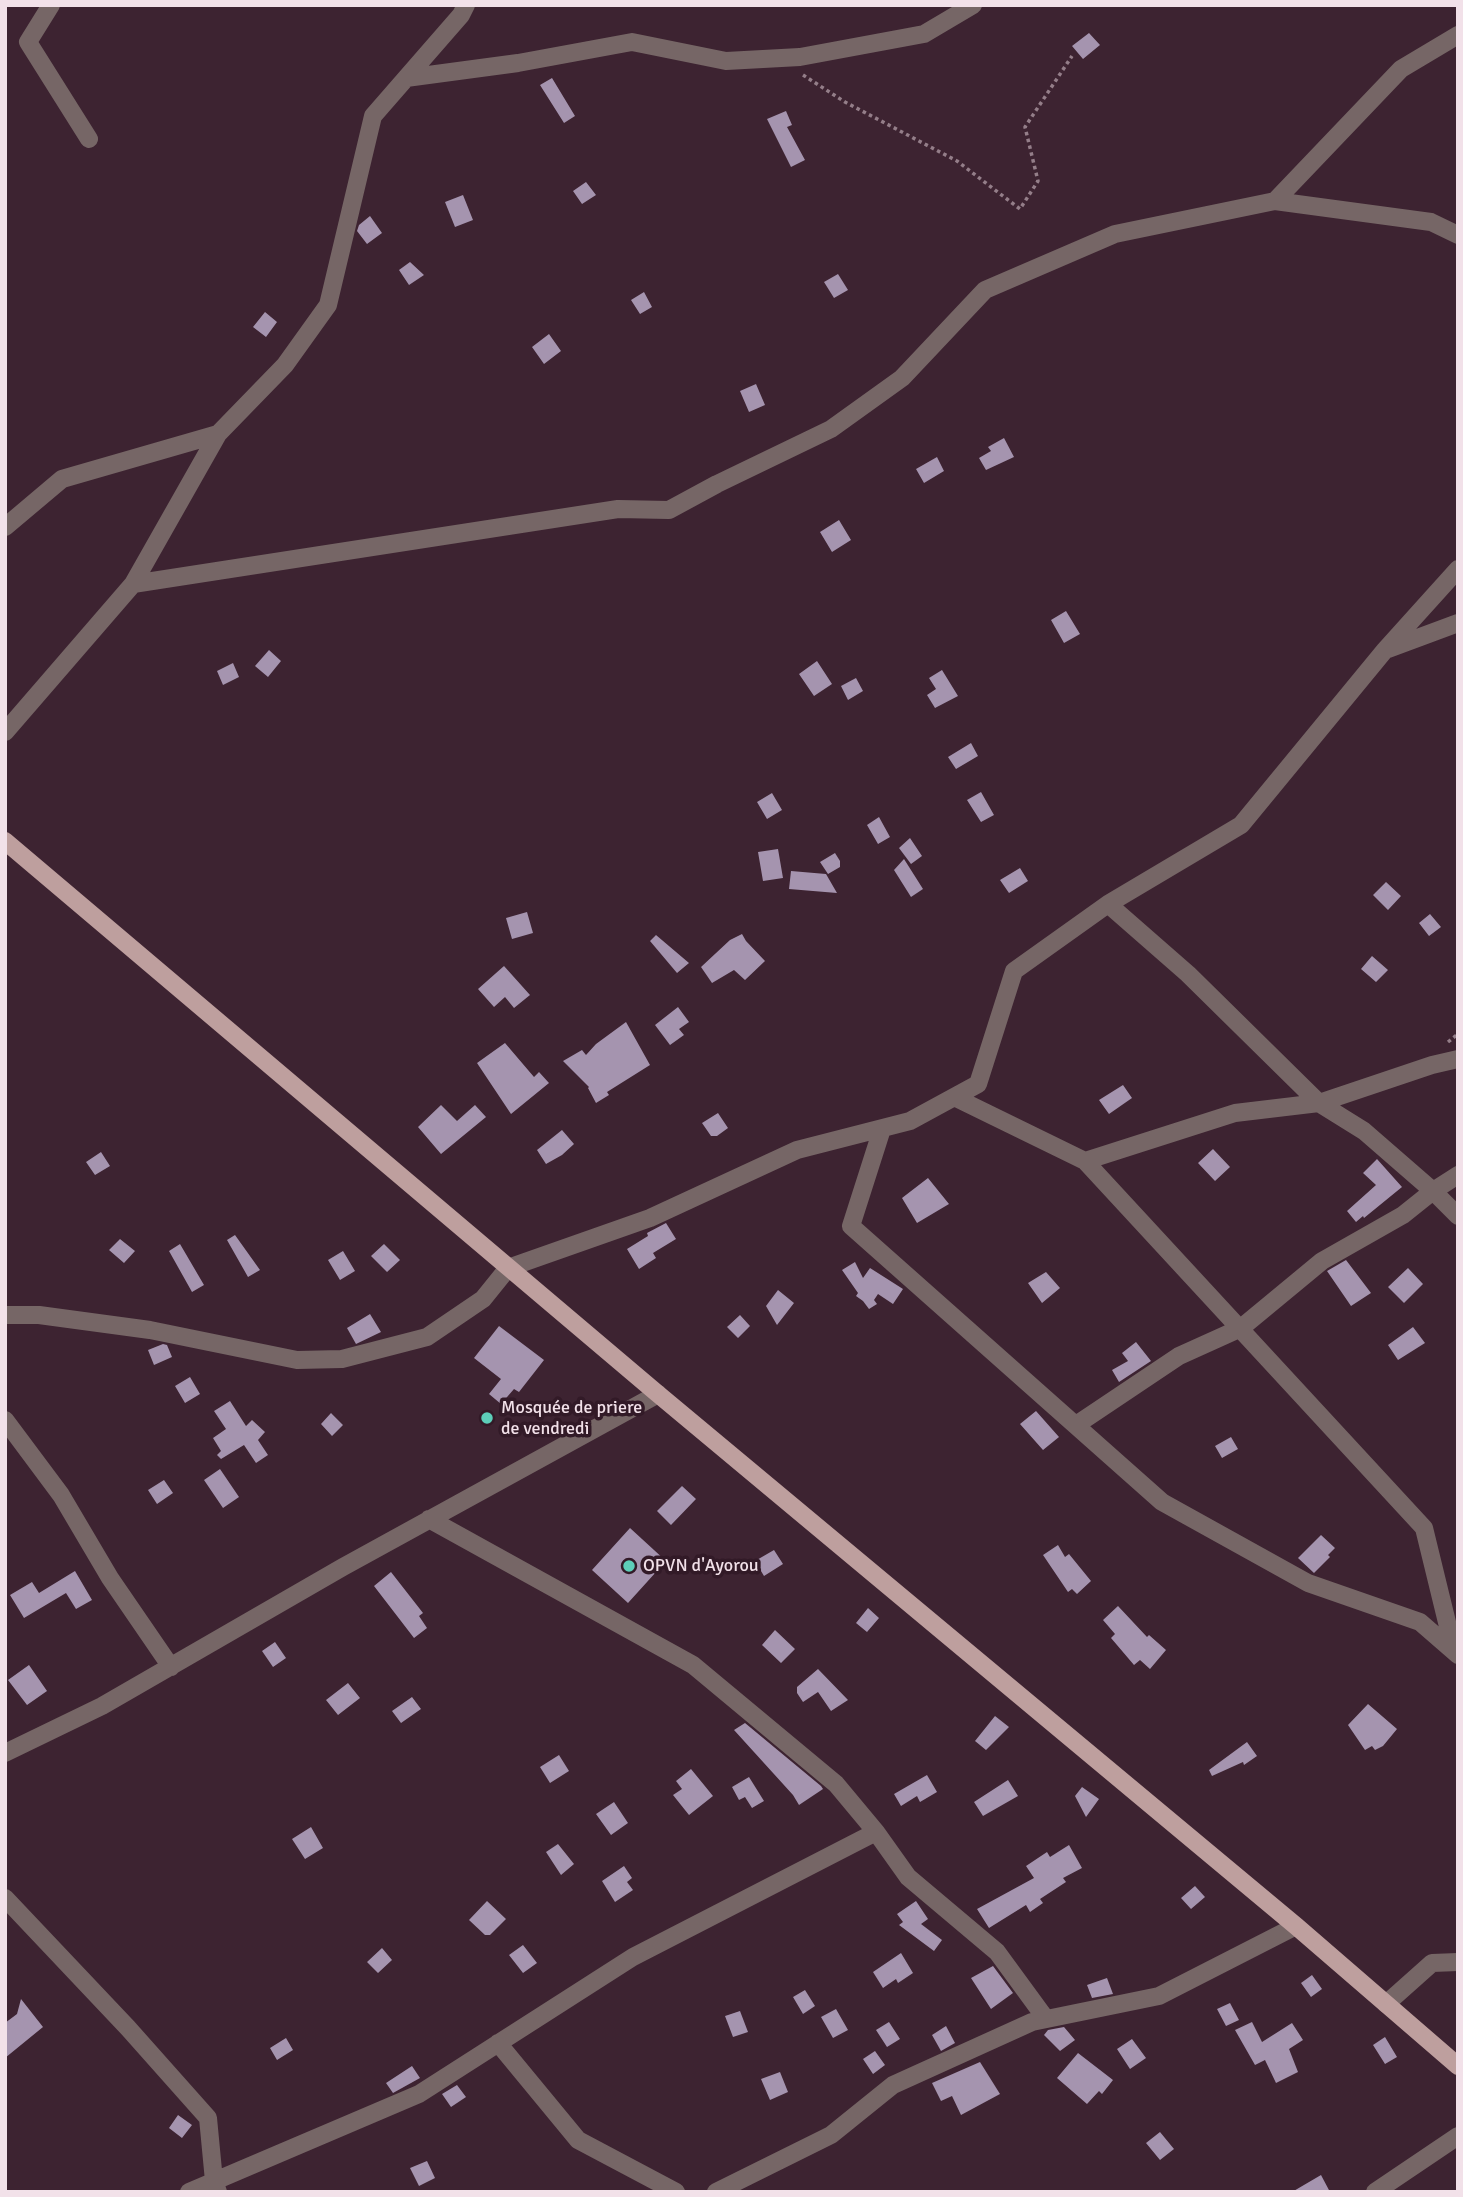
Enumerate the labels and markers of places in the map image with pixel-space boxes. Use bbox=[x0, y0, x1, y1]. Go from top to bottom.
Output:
place label: Mosquée de priere de vendredi bbox=[501, 1397, 642, 1440]
marker: Mosquée de priere de vendredi bbox=[479, 1410, 495, 1426]
place label: OPVN d'Ayorou bbox=[643, 1555, 759, 1577]
marker: OPVN d'Ayorou bbox=[621, 1558, 637, 1574]

